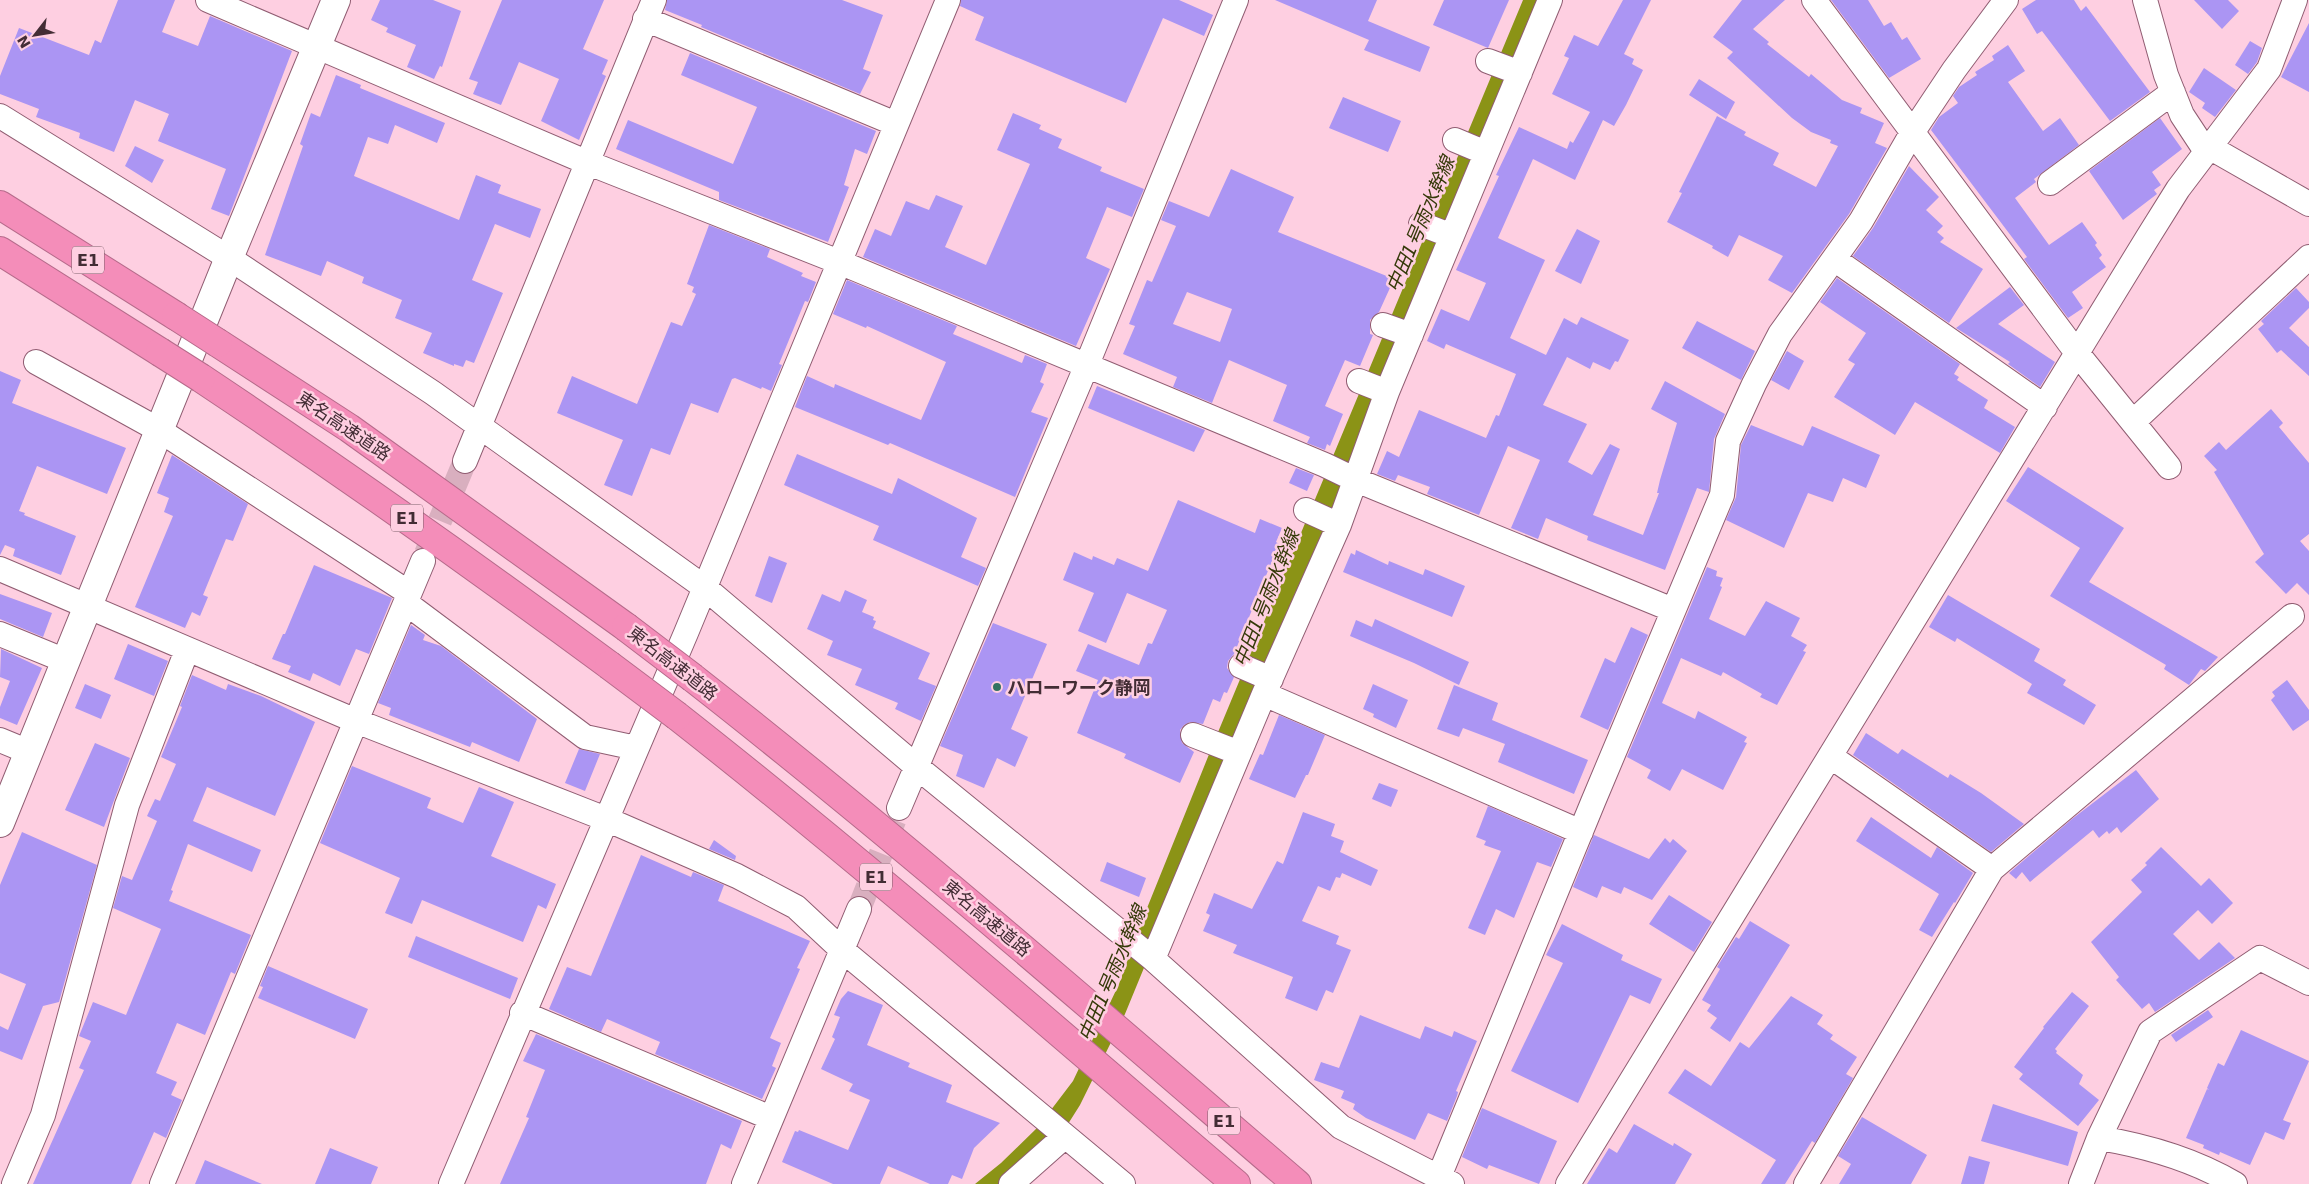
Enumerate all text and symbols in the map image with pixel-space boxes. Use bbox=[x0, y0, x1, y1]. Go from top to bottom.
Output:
north arrow bbox=[10, 10, 60, 60]
text: N bbox=[14, 33, 34, 51]
water label: 中田1号雨水幹線 bbox=[1382, 151, 1459, 295]
road number: E1 bbox=[72, 246, 104, 274]
street label: 東名高速道路 bbox=[293, 387, 395, 465]
road number: E1 bbox=[391, 504, 423, 532]
water label: 中田1号雨水幹線 bbox=[1229, 525, 1304, 669]
street label: 東名高速道路 bbox=[624, 621, 722, 705]
place label: ハローワーク静岡 bbox=[1007, 677, 1151, 698]
marker: ハローワーク静岡 bbox=[991, 681, 1003, 693]
road number: E1 bbox=[860, 864, 892, 890]
street label: 東名高速道路 bbox=[939, 875, 1035, 961]
water label: 中田1号雨水幹線 bbox=[1074, 900, 1151, 1044]
road number: E1 bbox=[1208, 1108, 1240, 1134]

